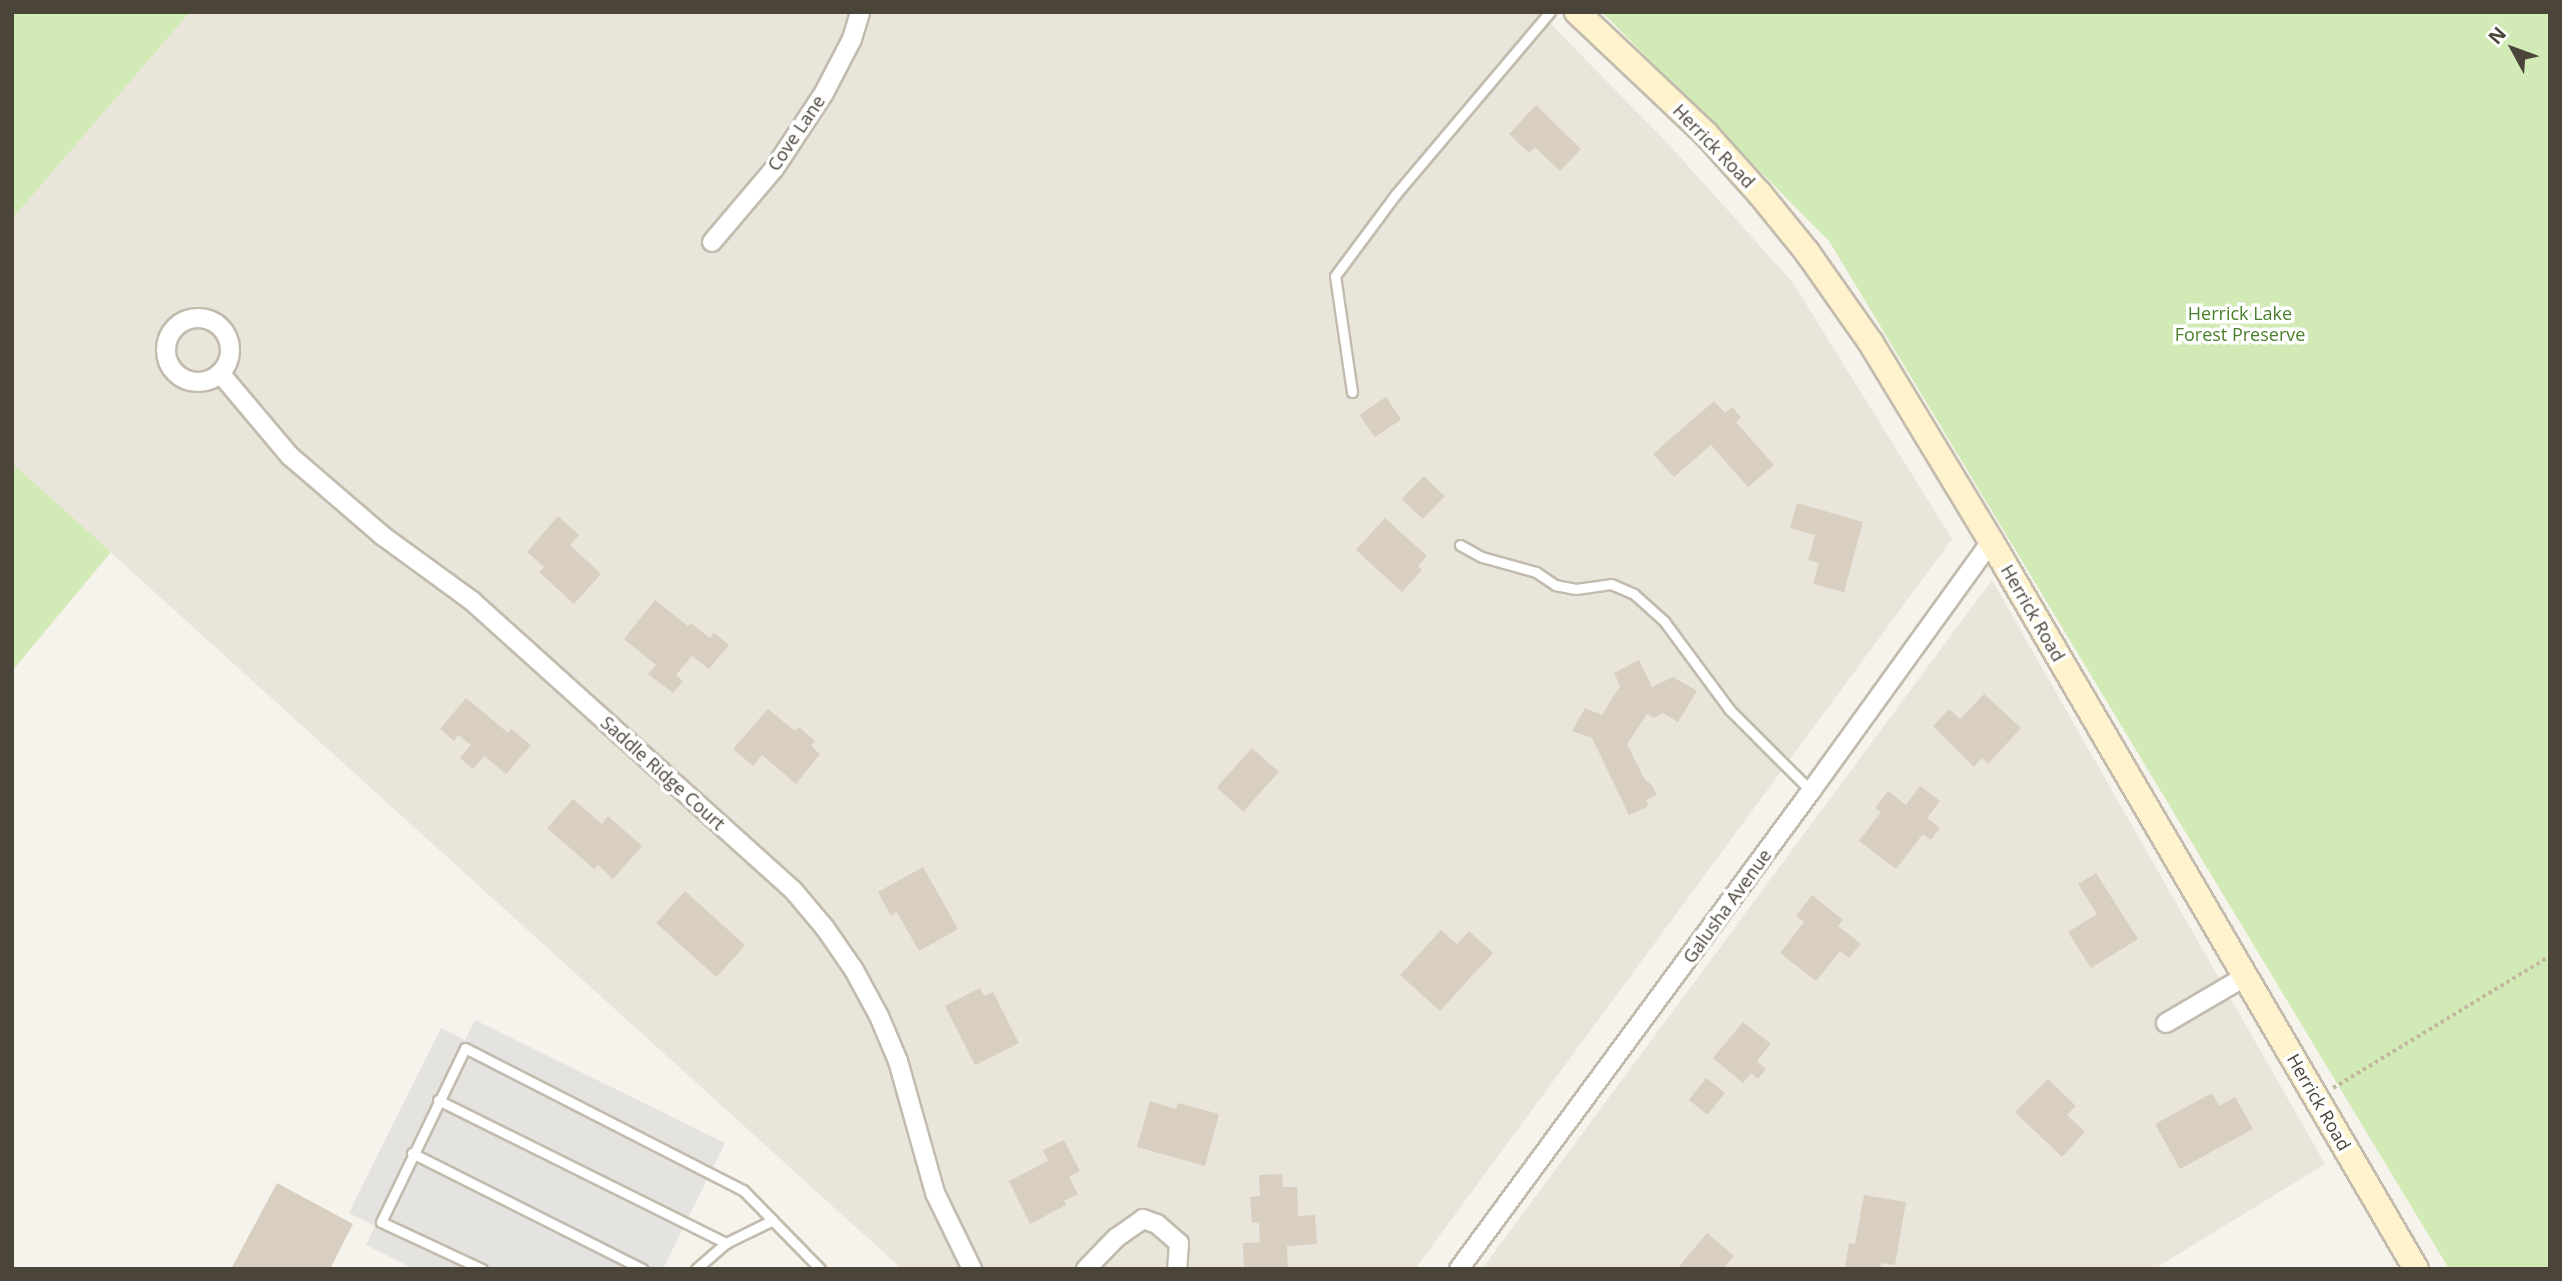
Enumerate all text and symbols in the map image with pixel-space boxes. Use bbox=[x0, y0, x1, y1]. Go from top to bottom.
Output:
north arrow bbox=[2478, 14, 2548, 84]
text: N bbox=[2482, 21, 2512, 50]
street label: Cove Lane bbox=[763, 91, 829, 175]
street label: Herrick Road bbox=[1669, 100, 1759, 192]
park label: Herrick Lake Forest Preserve bbox=[2175, 303, 2305, 346]
street label: Herrick Road bbox=[1997, 561, 2069, 665]
street label: Saddle Ridge Court bbox=[597, 712, 729, 834]
street label: Galusha Avenue bbox=[1678, 845, 1776, 967]
street label: Herrick Road bbox=[2283, 1050, 2355, 1154]

